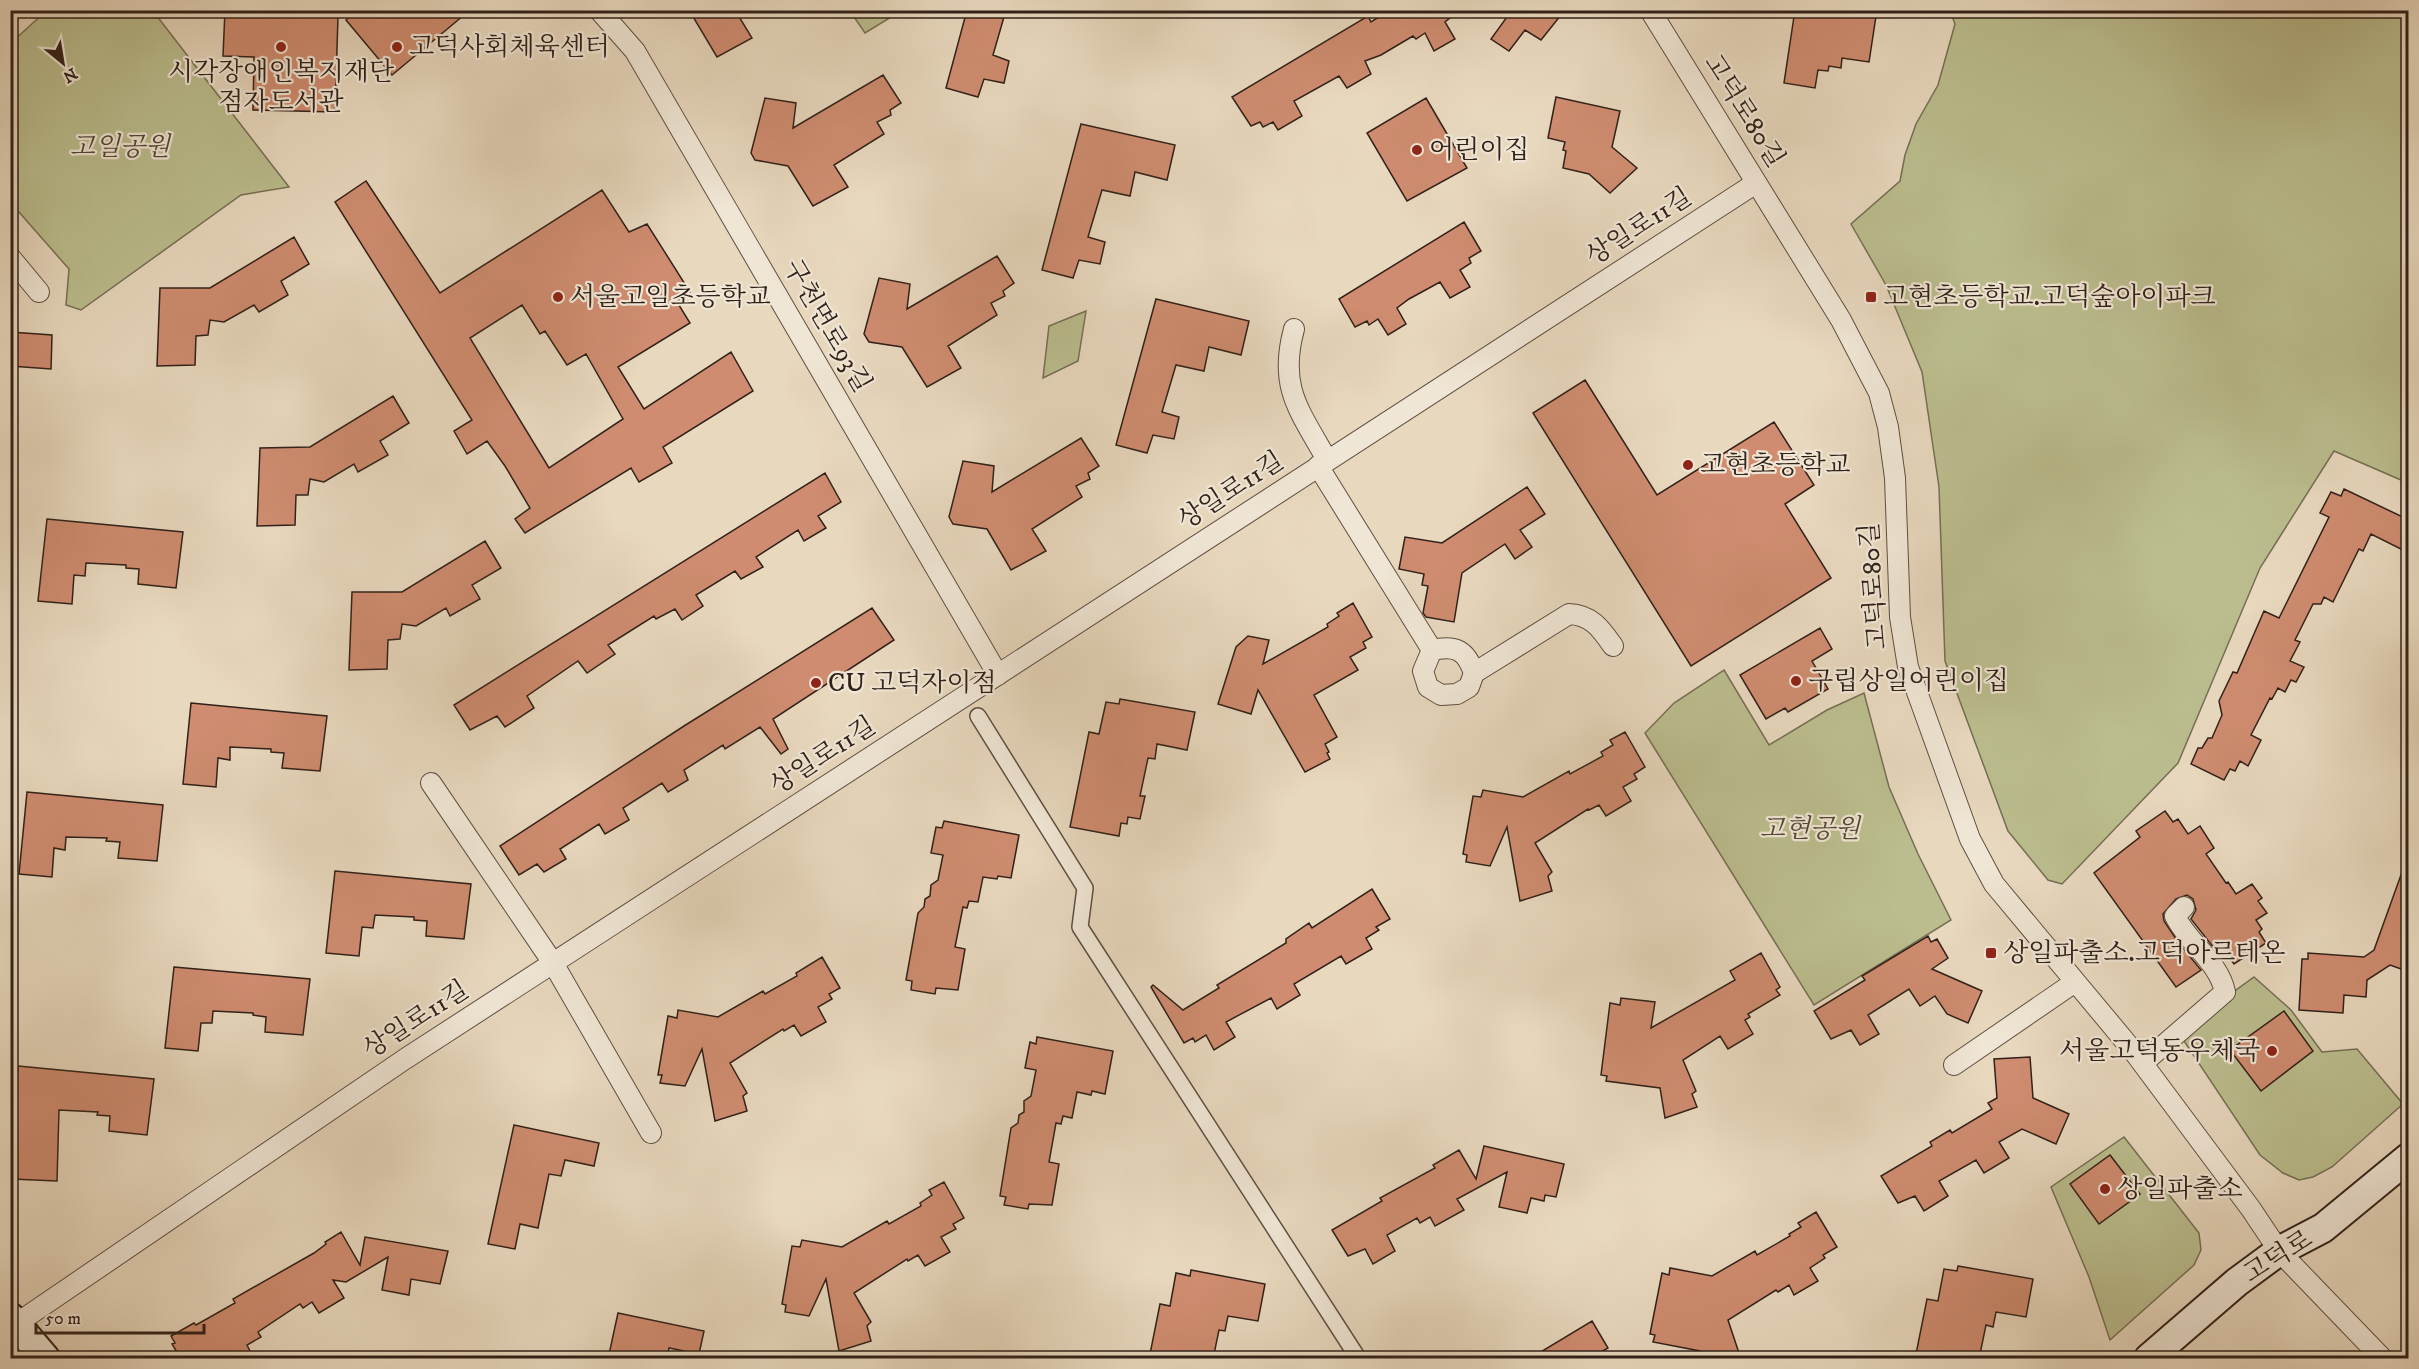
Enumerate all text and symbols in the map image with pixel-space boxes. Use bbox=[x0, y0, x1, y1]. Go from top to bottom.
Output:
place label: 고덕사회체육센터 bbox=[409, 31, 610, 64]
north arrow bbox=[33, 33, 93, 93]
marker: 시각장애인복지재단 점자도서관 bbox=[274, 40, 288, 54]
marker: 고덕사회체육센터 bbox=[390, 40, 404, 54]
street label: 고덕로80길 bbox=[1696, 48, 1792, 174]
place label: 시각장애인복지재단 점자도서관 bbox=[168, 56, 394, 119]
text: N bbox=[59, 63, 81, 87]
park label: 고일공원 bbox=[70, 131, 172, 164]
place label: 어린이집 bbox=[1429, 134, 1529, 167]
marker: 어린이집 bbox=[1410, 143, 1424, 157]
street label: 상일로11길 bbox=[1580, 181, 1698, 273]
street label: 구천면로93길 bbox=[776, 254, 878, 398]
place label: 서울고일초등학교 bbox=[570, 281, 771, 314]
place label: 고현초등학교.고덕숲아이파크 bbox=[1883, 281, 2216, 314]
marker: 서울고일초등학교 bbox=[551, 290, 565, 304]
marker: 고현초등학교.고덕숲아이파크 bbox=[1864, 290, 1878, 304]
street label: 상일로11길 bbox=[1172, 445, 1290, 537]
place label: 고현초등학교 bbox=[1700, 449, 1851, 482]
marker: 고현초등학교 bbox=[1681, 458, 1695, 472]
street label: 고덕로80길 bbox=[1853, 521, 1895, 651]
place label: 구립상일어린이집 bbox=[1808, 665, 2009, 698]
place label: CU 고덕자이점 bbox=[828, 667, 997, 700]
marker: 구립상일어린이집 bbox=[1789, 674, 1803, 688]
marker: CU 고덕자이점 bbox=[809, 676, 823, 690]
street label: 상일로11길 bbox=[764, 710, 882, 802]
park label: 고현공원 bbox=[1760, 813, 1862, 846]
place label: 상일파출소.고덕아르테온 bbox=[2003, 937, 2285, 970]
marker: 상일파출소.고덕아르테온 bbox=[1984, 946, 1998, 960]
street label: 상일로11길 bbox=[357, 974, 475, 1066]
place label: 서울고덕동우체국 bbox=[2059, 1035, 2260, 1068]
marker: 서울고덕동우체국 bbox=[2265, 1044, 2279, 1058]
place label: 상일파출소 bbox=[2117, 1173, 2243, 1206]
marker: 상일파출소 bbox=[2098, 1182, 2112, 1196]
street label: 고덕로 bbox=[2237, 1223, 2319, 1291]
scale bar bbox=[36, 1297, 204, 1335]
text: 50 m bbox=[45, 1308, 81, 1330]

